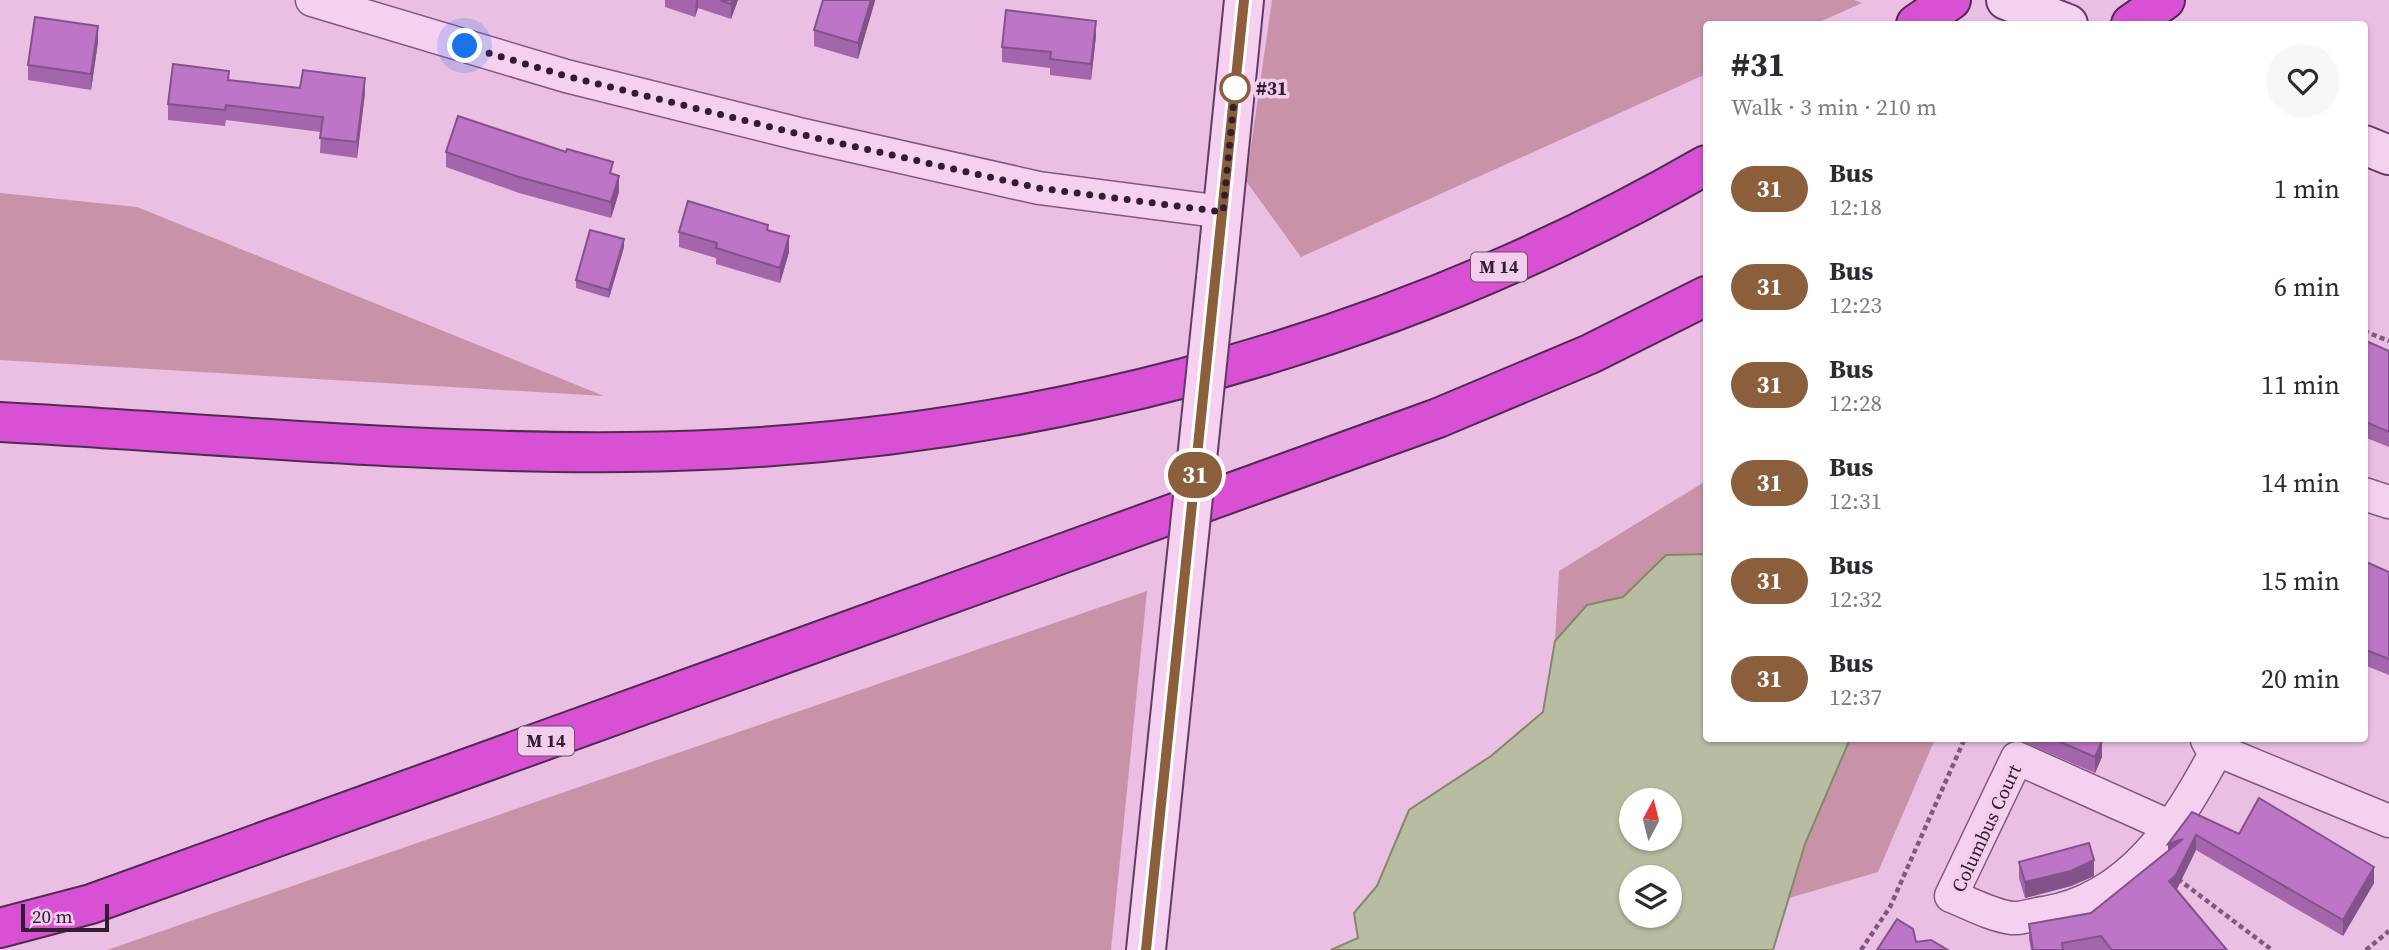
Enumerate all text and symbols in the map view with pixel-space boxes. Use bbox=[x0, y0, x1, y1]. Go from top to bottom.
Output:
your location bbox=[447, 28, 482, 63]
text: #31 bbox=[1731, 42, 1785, 87]
button: heart bbox=[2266, 44, 2340, 118]
marker: #31 bbox=[1220, 73, 1250, 103]
place label: #31 bbox=[1256, 75, 1287, 101]
text: Walk · 3 min · 210 m bbox=[1731, 91, 1937, 123]
text: Bus bbox=[1829, 155, 1873, 191]
text: 1 min bbox=[2274, 171, 2340, 207]
text: 31 bbox=[1756, 172, 1783, 205]
text: 12:18 bbox=[1829, 191, 1882, 223]
road number: M 14 bbox=[1471, 253, 1527, 282]
text: Bus bbox=[1829, 253, 1873, 289]
text: 6 min bbox=[2274, 269, 2340, 305]
text: 31 bbox=[1756, 270, 1783, 303]
text: 12:23 bbox=[1829, 289, 1882, 321]
text: Bus bbox=[1829, 351, 1873, 387]
text: 11 min bbox=[2261, 367, 2340, 403]
text: 31 bbox=[1756, 368, 1783, 401]
text: 12:28 bbox=[1829, 387, 1882, 419]
text: Bus bbox=[1829, 449, 1873, 485]
line badge: 31 bbox=[1164, 452, 1226, 498]
text: 31 bbox=[1182, 458, 1208, 491]
text: 14 min bbox=[2261, 465, 2340, 501]
text: 31 bbox=[1756, 466, 1783, 499]
text: 12:31 bbox=[1829, 485, 1882, 517]
text: Bus bbox=[1829, 547, 1873, 583]
text: 15 min bbox=[2261, 563, 2340, 599]
text: 31 bbox=[1756, 564, 1783, 597]
text: 12:32 bbox=[1829, 583, 1882, 615]
text: Bus bbox=[1829, 645, 1873, 681]
text: 20 min bbox=[2261, 661, 2340, 697]
text: 31 bbox=[1756, 662, 1783, 695]
text: 12:37 bbox=[1829, 681, 1882, 713]
road number: M 14 bbox=[518, 726, 574, 756]
street label: Columbus Court bbox=[1945, 759, 2027, 896]
north arrow bbox=[1619, 788, 1682, 850]
map controls bbox=[1619, 788, 1682, 928]
button: layers bbox=[1619, 865, 1682, 928]
scale bar bbox=[21, 901, 108, 933]
text: 20 m bbox=[32, 903, 73, 929]

